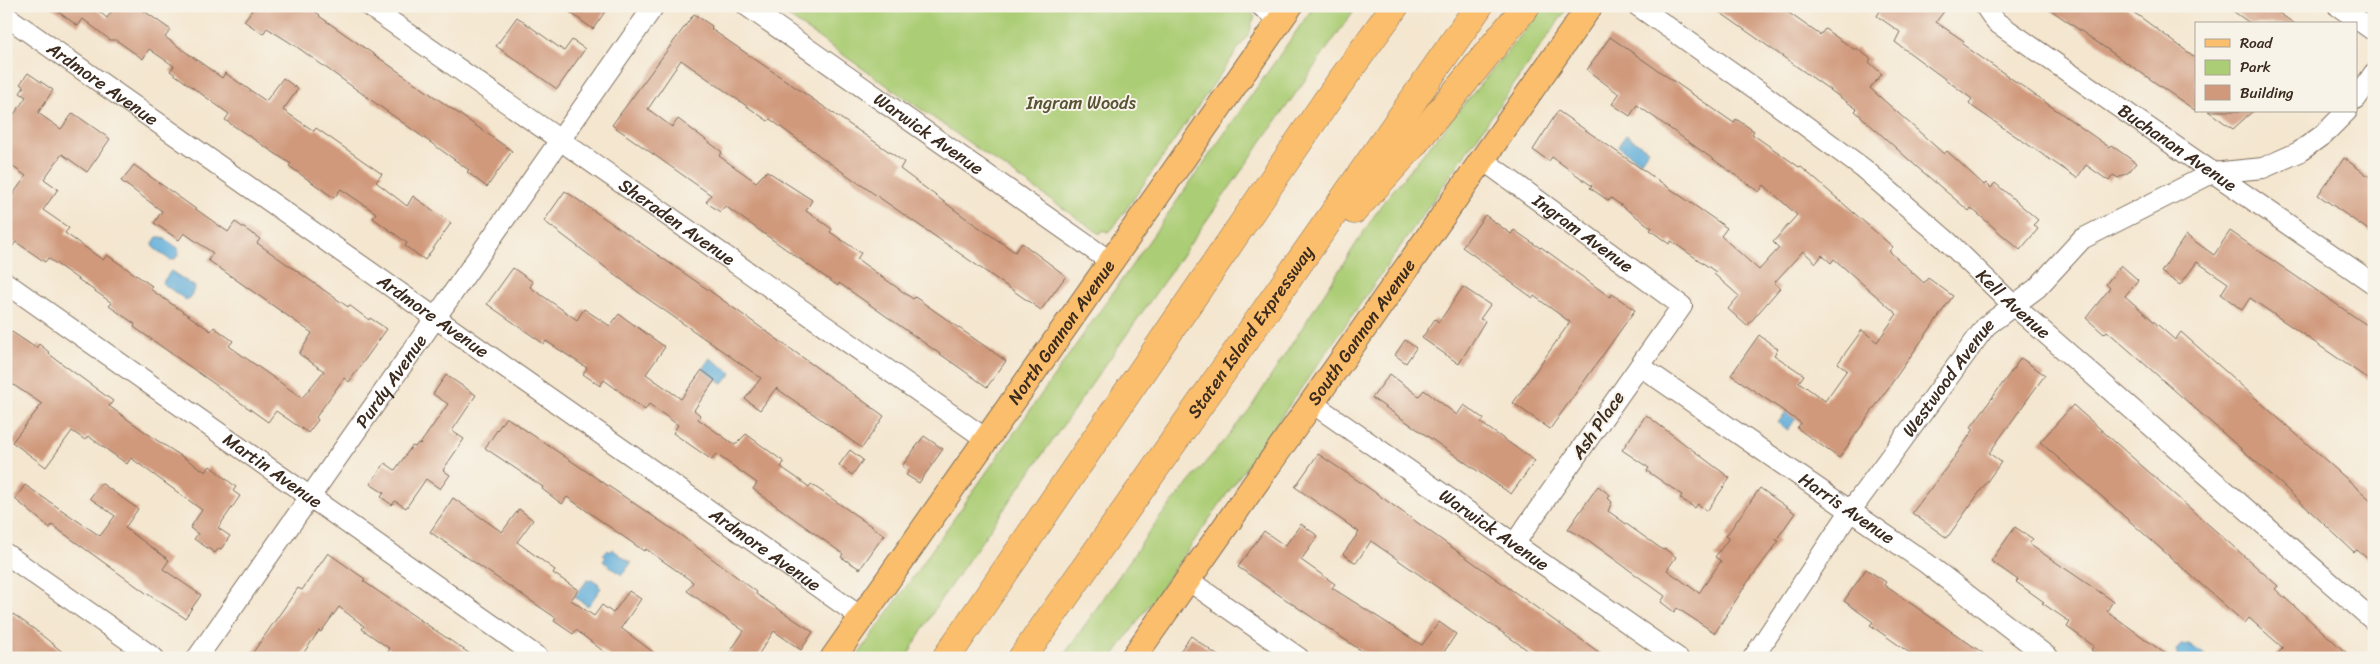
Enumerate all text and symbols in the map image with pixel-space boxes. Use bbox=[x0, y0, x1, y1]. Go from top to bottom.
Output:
legend bbox=[2195, 22, 2358, 112]
text: Road bbox=[2240, 30, 2273, 56]
street label: Ardmore Avenue bbox=[39, 33, 165, 135]
text: Park bbox=[2240, 54, 2271, 80]
text: Building bbox=[2240, 80, 2294, 106]
street label: Warwick Avenue bbox=[867, 84, 990, 184]
park label: Ingram Woods bbox=[1025, 87, 1136, 119]
street label: Buchanan Avenue bbox=[2111, 95, 2244, 201]
street label: Sheraden Avenue bbox=[612, 170, 742, 275]
street label: Ingram Avenue bbox=[1525, 185, 1640, 281]
street label: Staten Island Expressway bbox=[1178, 238, 1323, 425]
street label: North Gannon Avenue bbox=[999, 252, 1124, 412]
street label: South Gannon Avenue bbox=[1299, 252, 1424, 412]
street label: Kell Avenue bbox=[1968, 261, 2058, 347]
street label: Ardmore Avenue bbox=[370, 265, 496, 367]
street label: Westwood Avenue bbox=[1894, 309, 2001, 444]
street label: Purdy Avenue bbox=[347, 327, 436, 435]
street label: Ash Place bbox=[1562, 384, 1633, 467]
street label: Martin Avenue bbox=[216, 424, 329, 517]
street label: Harris Avenue bbox=[1792, 464, 1902, 553]
street label: Warwick Avenue bbox=[1432, 480, 1556, 580]
street label: Ardmore Avenue bbox=[702, 498, 828, 600]

